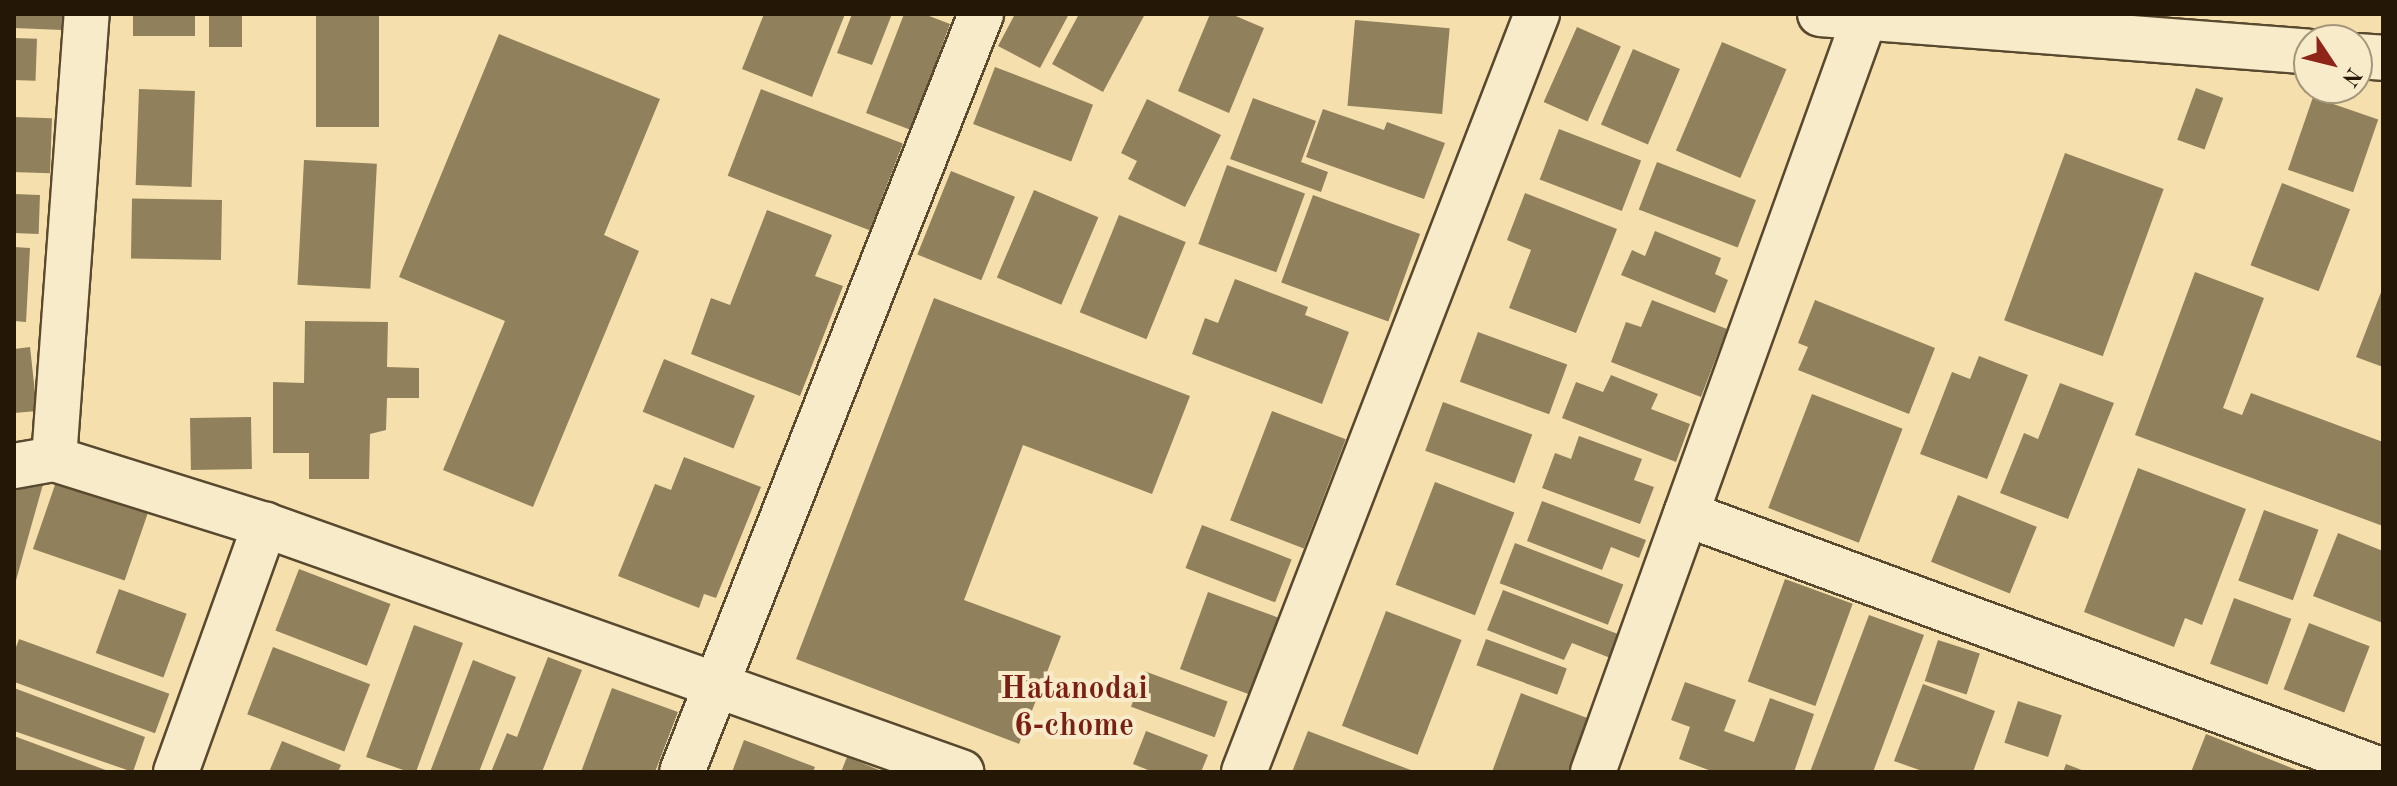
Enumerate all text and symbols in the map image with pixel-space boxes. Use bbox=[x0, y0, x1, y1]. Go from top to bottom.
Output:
north arrow bbox=[2293, 24, 2373, 104]
text: N bbox=[2337, 63, 2365, 90]
district label: Hatanodai 6-chome bbox=[1000, 672, 1148, 747]

